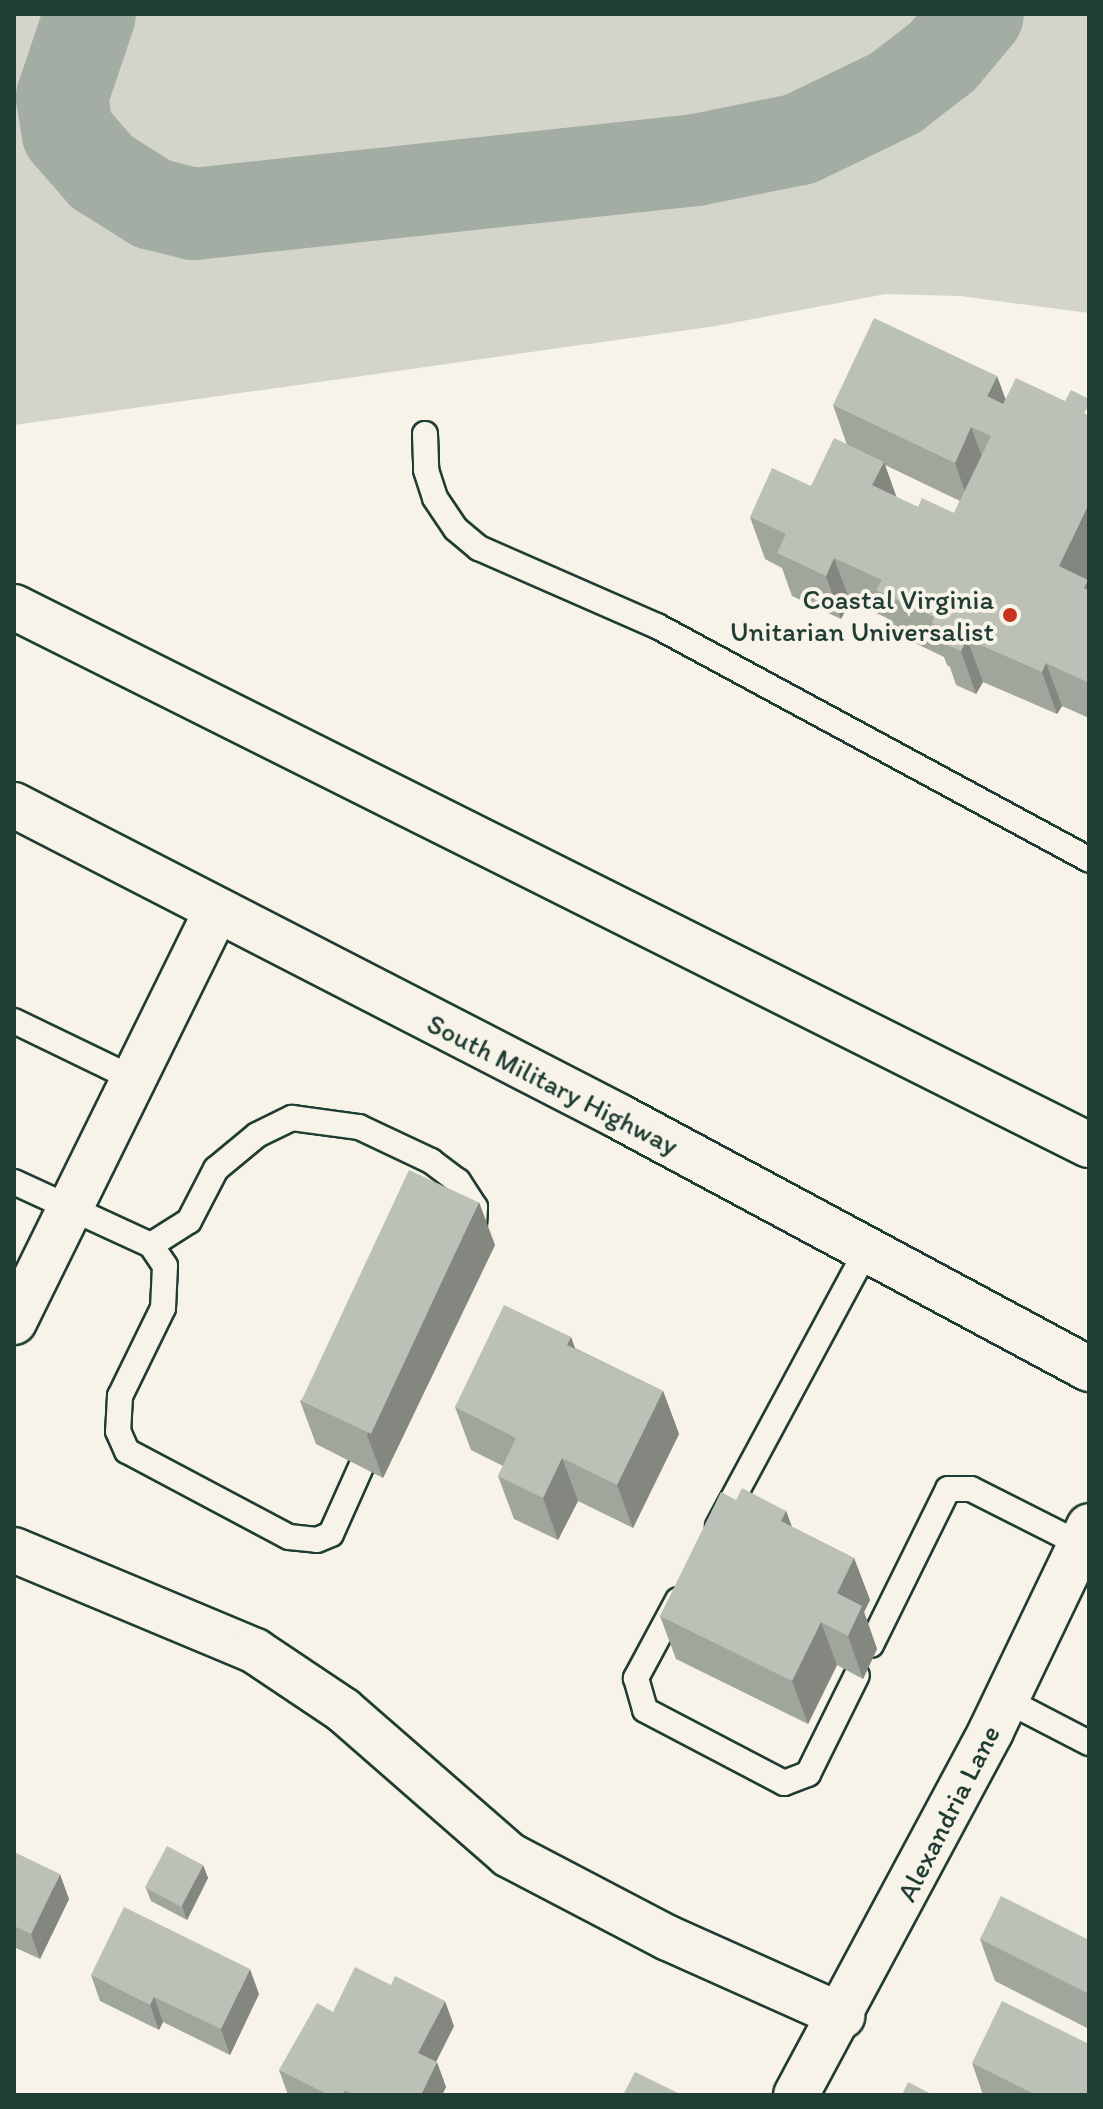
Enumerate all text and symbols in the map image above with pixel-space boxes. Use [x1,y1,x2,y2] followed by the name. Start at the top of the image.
[729,582,994,648] place label: Coastal Virginia Unitarian Universalist
[1001,606,1019,624] marker: Coastal Virginia Unitarian Universalist
[422,1006,684,1162] street label: South Military Highway
[889,1719,1007,1907] street label: Alexandria Lane

